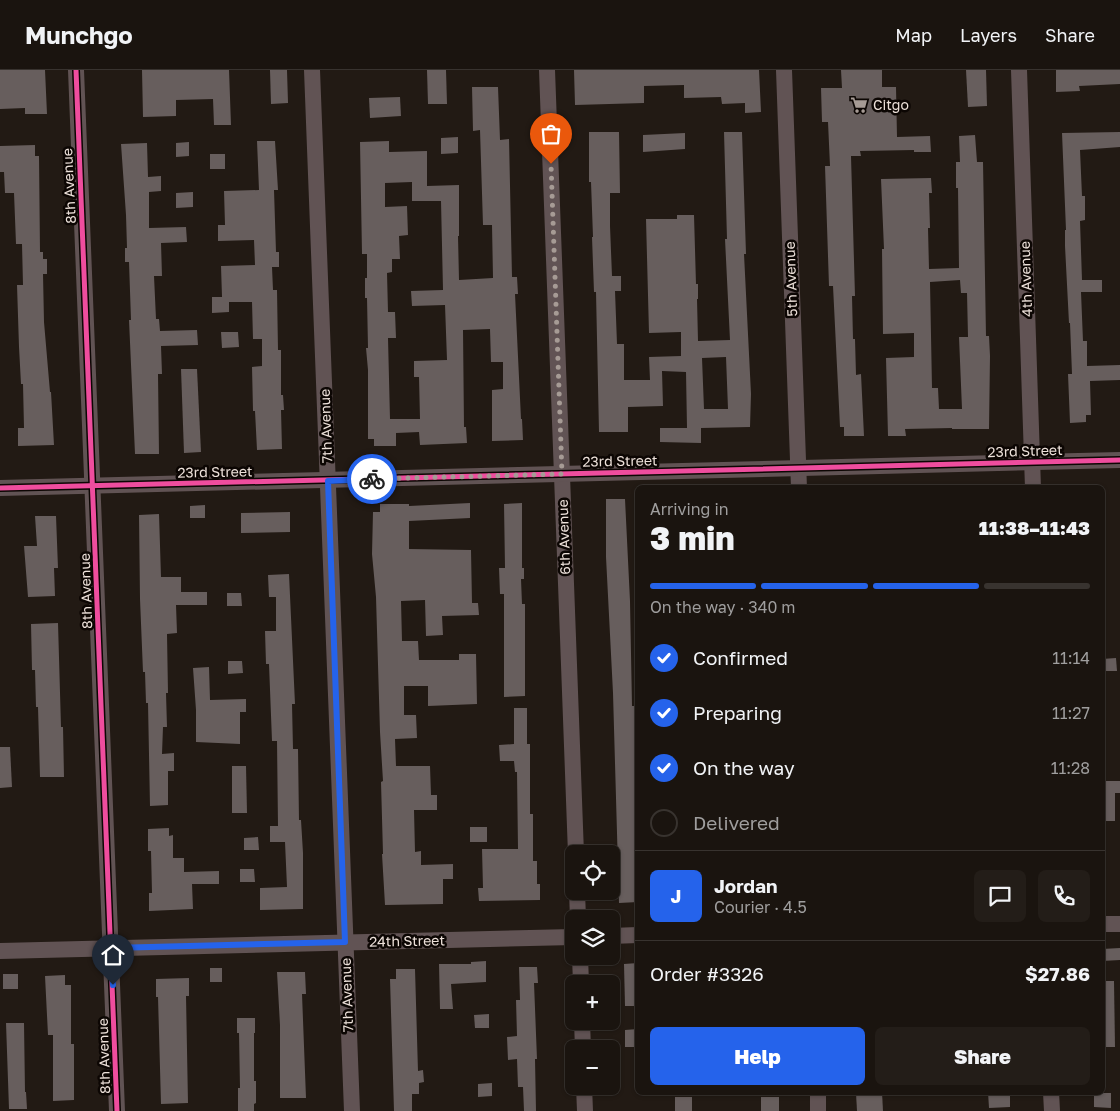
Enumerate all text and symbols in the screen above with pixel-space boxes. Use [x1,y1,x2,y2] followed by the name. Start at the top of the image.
[25,20,133,49] text: Munchgo
[895,24,932,46] text: Map
[960,24,1017,46] text: Layers
[1045,24,1095,46] text: Share
[849,95,869,115] supermarket icon: Citgo
[873,96,909,113] place label: Citgo
[530,113,572,164] pin
[537,120,565,148] icon: bag
[58,148,79,224] street label: 8th Avenue
[781,241,800,317] street label: 5th Avenue
[1016,241,1035,317] street label: 4th Avenue
[316,388,335,464] street label: 7th Avenue
[987,441,1063,460] street label: 23rd Street
[582,451,658,470] street label: 23rd Street
[347,454,397,504] courier
[177,462,253,481] street label: 23rd Street
[358,465,386,493] icon: bike
[554,499,573,575] street label: 6th Avenue
[650,499,729,519] text: Arriving in
[979,516,1090,539] text: 11:38–11:43
[650,519,735,557] text: 3 min
[76,553,95,629] street label: 8th Avenue
[650,597,796,617] text: On the way · 340 m
[650,644,678,672] icon: check
[693,646,788,669] text: Confirmed
[1052,648,1090,668] text: 11:14
[650,699,678,727] icon: check
[693,701,782,724] text: Preparing
[1052,703,1090,723] text: 11:27
[650,754,678,782] icon: check
[693,756,795,779] text: On the way
[1051,758,1090,778] text: 11:28
[693,811,780,834] text: Delivered
[565,845,620,1095] map controls
[565,845,620,900] button: locate
[974,870,1026,922] button: chat
[1038,870,1090,922] button: phone
[714,874,778,897] text: Jordan
[671,884,681,907] text: J
[714,897,807,917] text: Courier · 4.5
[565,910,620,965] button: layers
[369,931,445,950] street label: 24th Street
[92,934,134,985] pin
[99,941,127,969] icon: home
[337,957,356,1033] street label: 7th Avenue
[650,962,764,985] text: Order #3326
[1025,962,1090,985] text: $27.86
[565,975,620,1030] button: +
[94,1018,113,1094] street label: 8th Avenue
[650,1027,865,1085] button: Help
[875,1027,1090,1085] button: Share
[565,1040,620,1095] button: −

